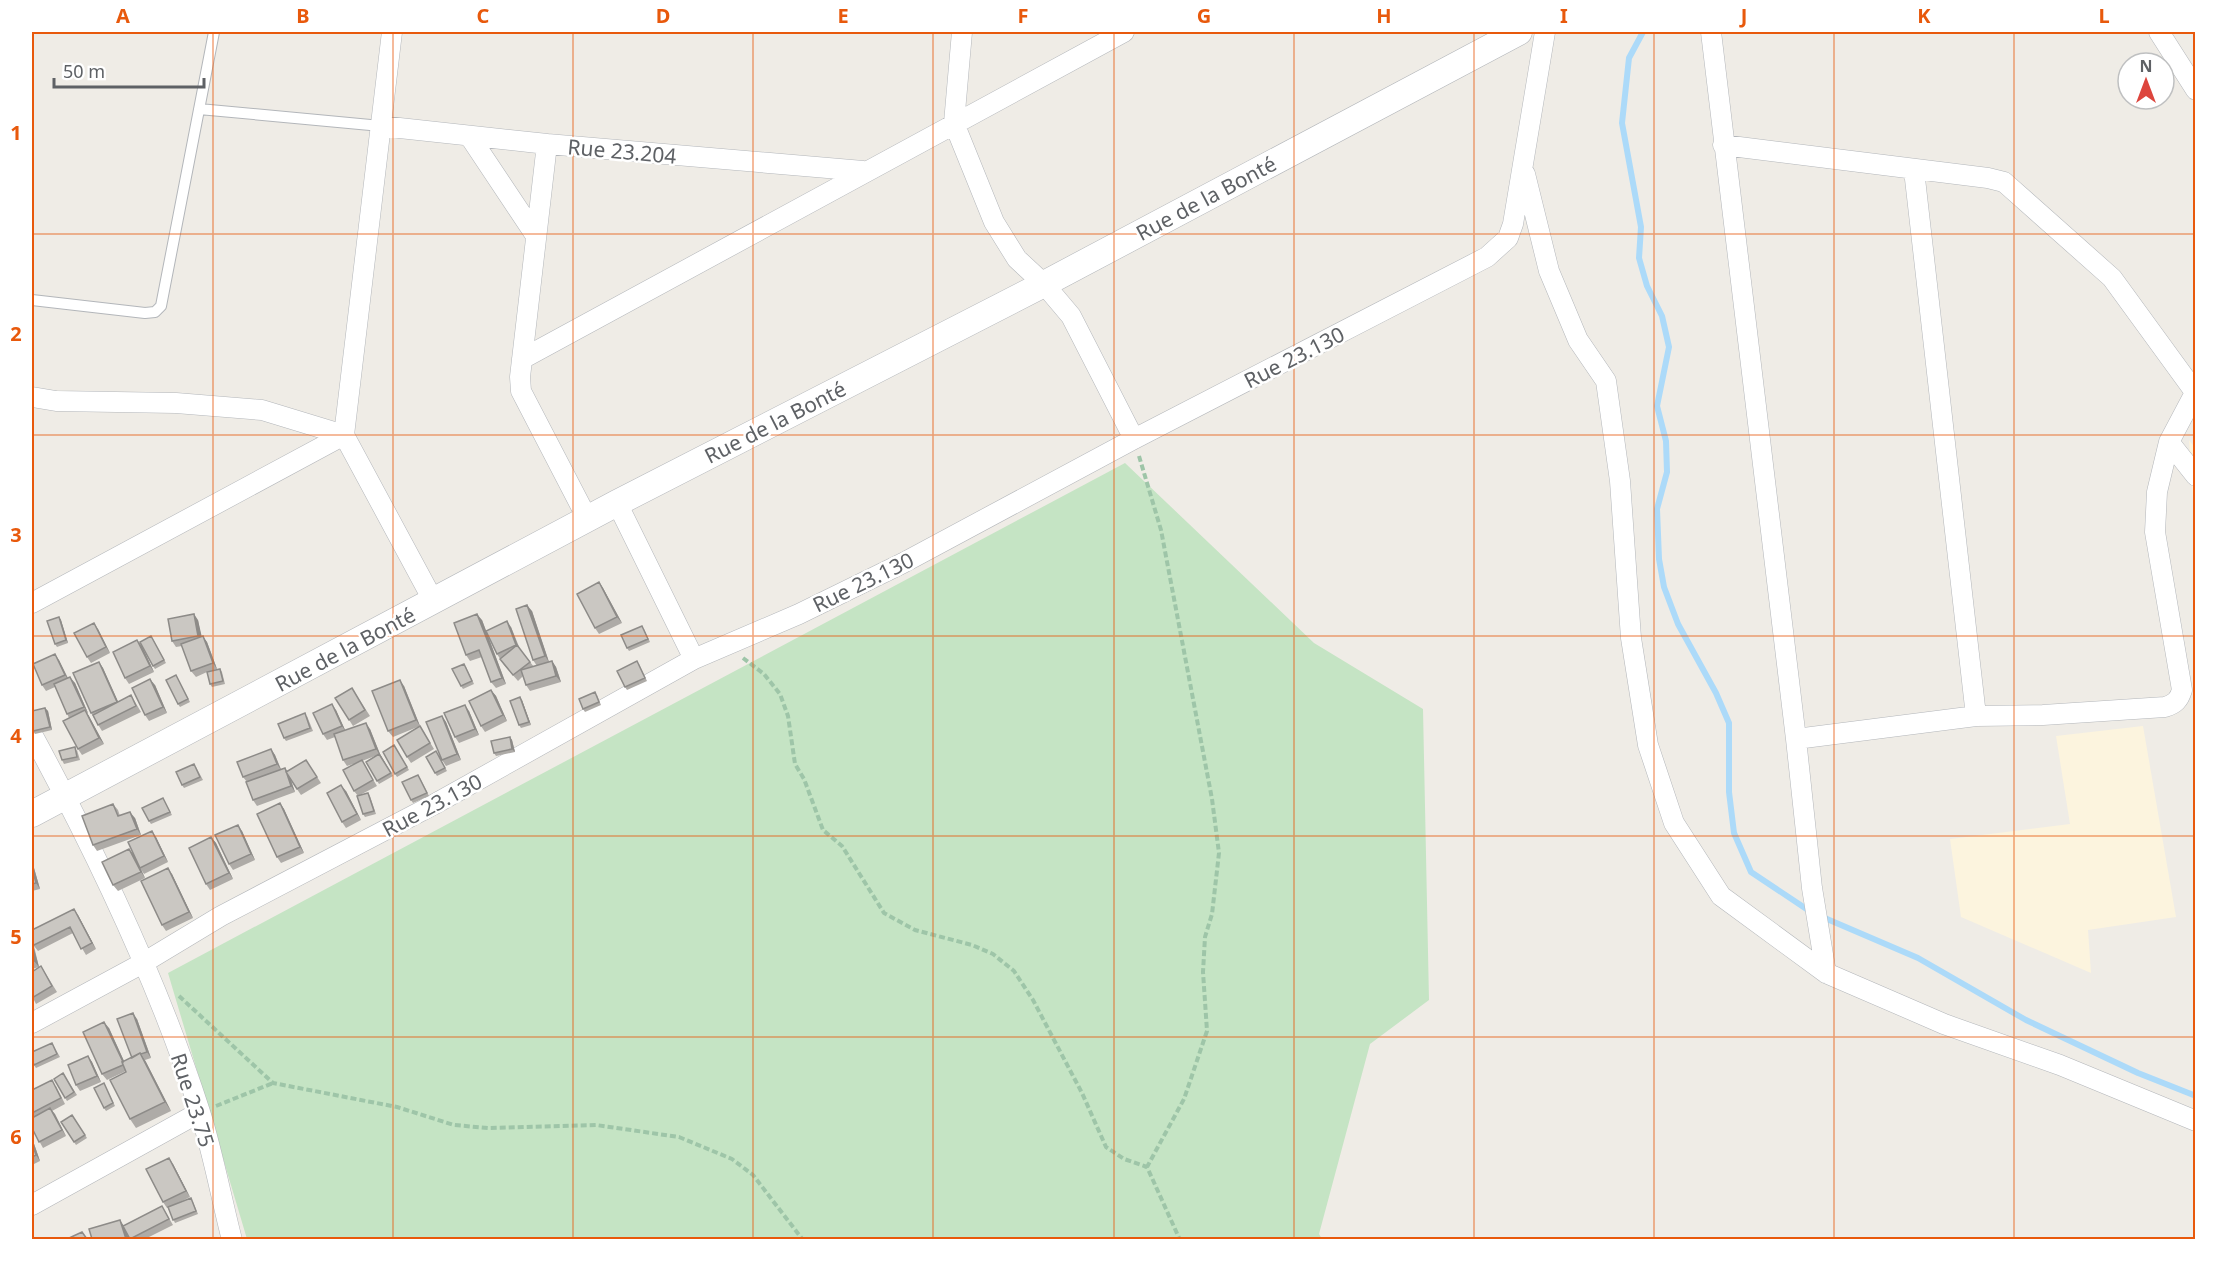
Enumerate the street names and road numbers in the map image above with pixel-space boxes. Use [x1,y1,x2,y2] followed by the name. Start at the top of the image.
[566,132,678,170] street label: Rue 23.204
[1131,149,1281,247] street label: Rue de la Bonté
[1239,320,1349,394] street label: Rue 23.130
[700,374,850,470] street label: Rue de la Bonté
[808,546,918,618] street label: Rue 23.130
[270,600,420,698] street label: Rue de la Bonté
[377,767,487,843] street label: Rue 23.130
[165,1050,221,1150] street label: Rue 23.75

